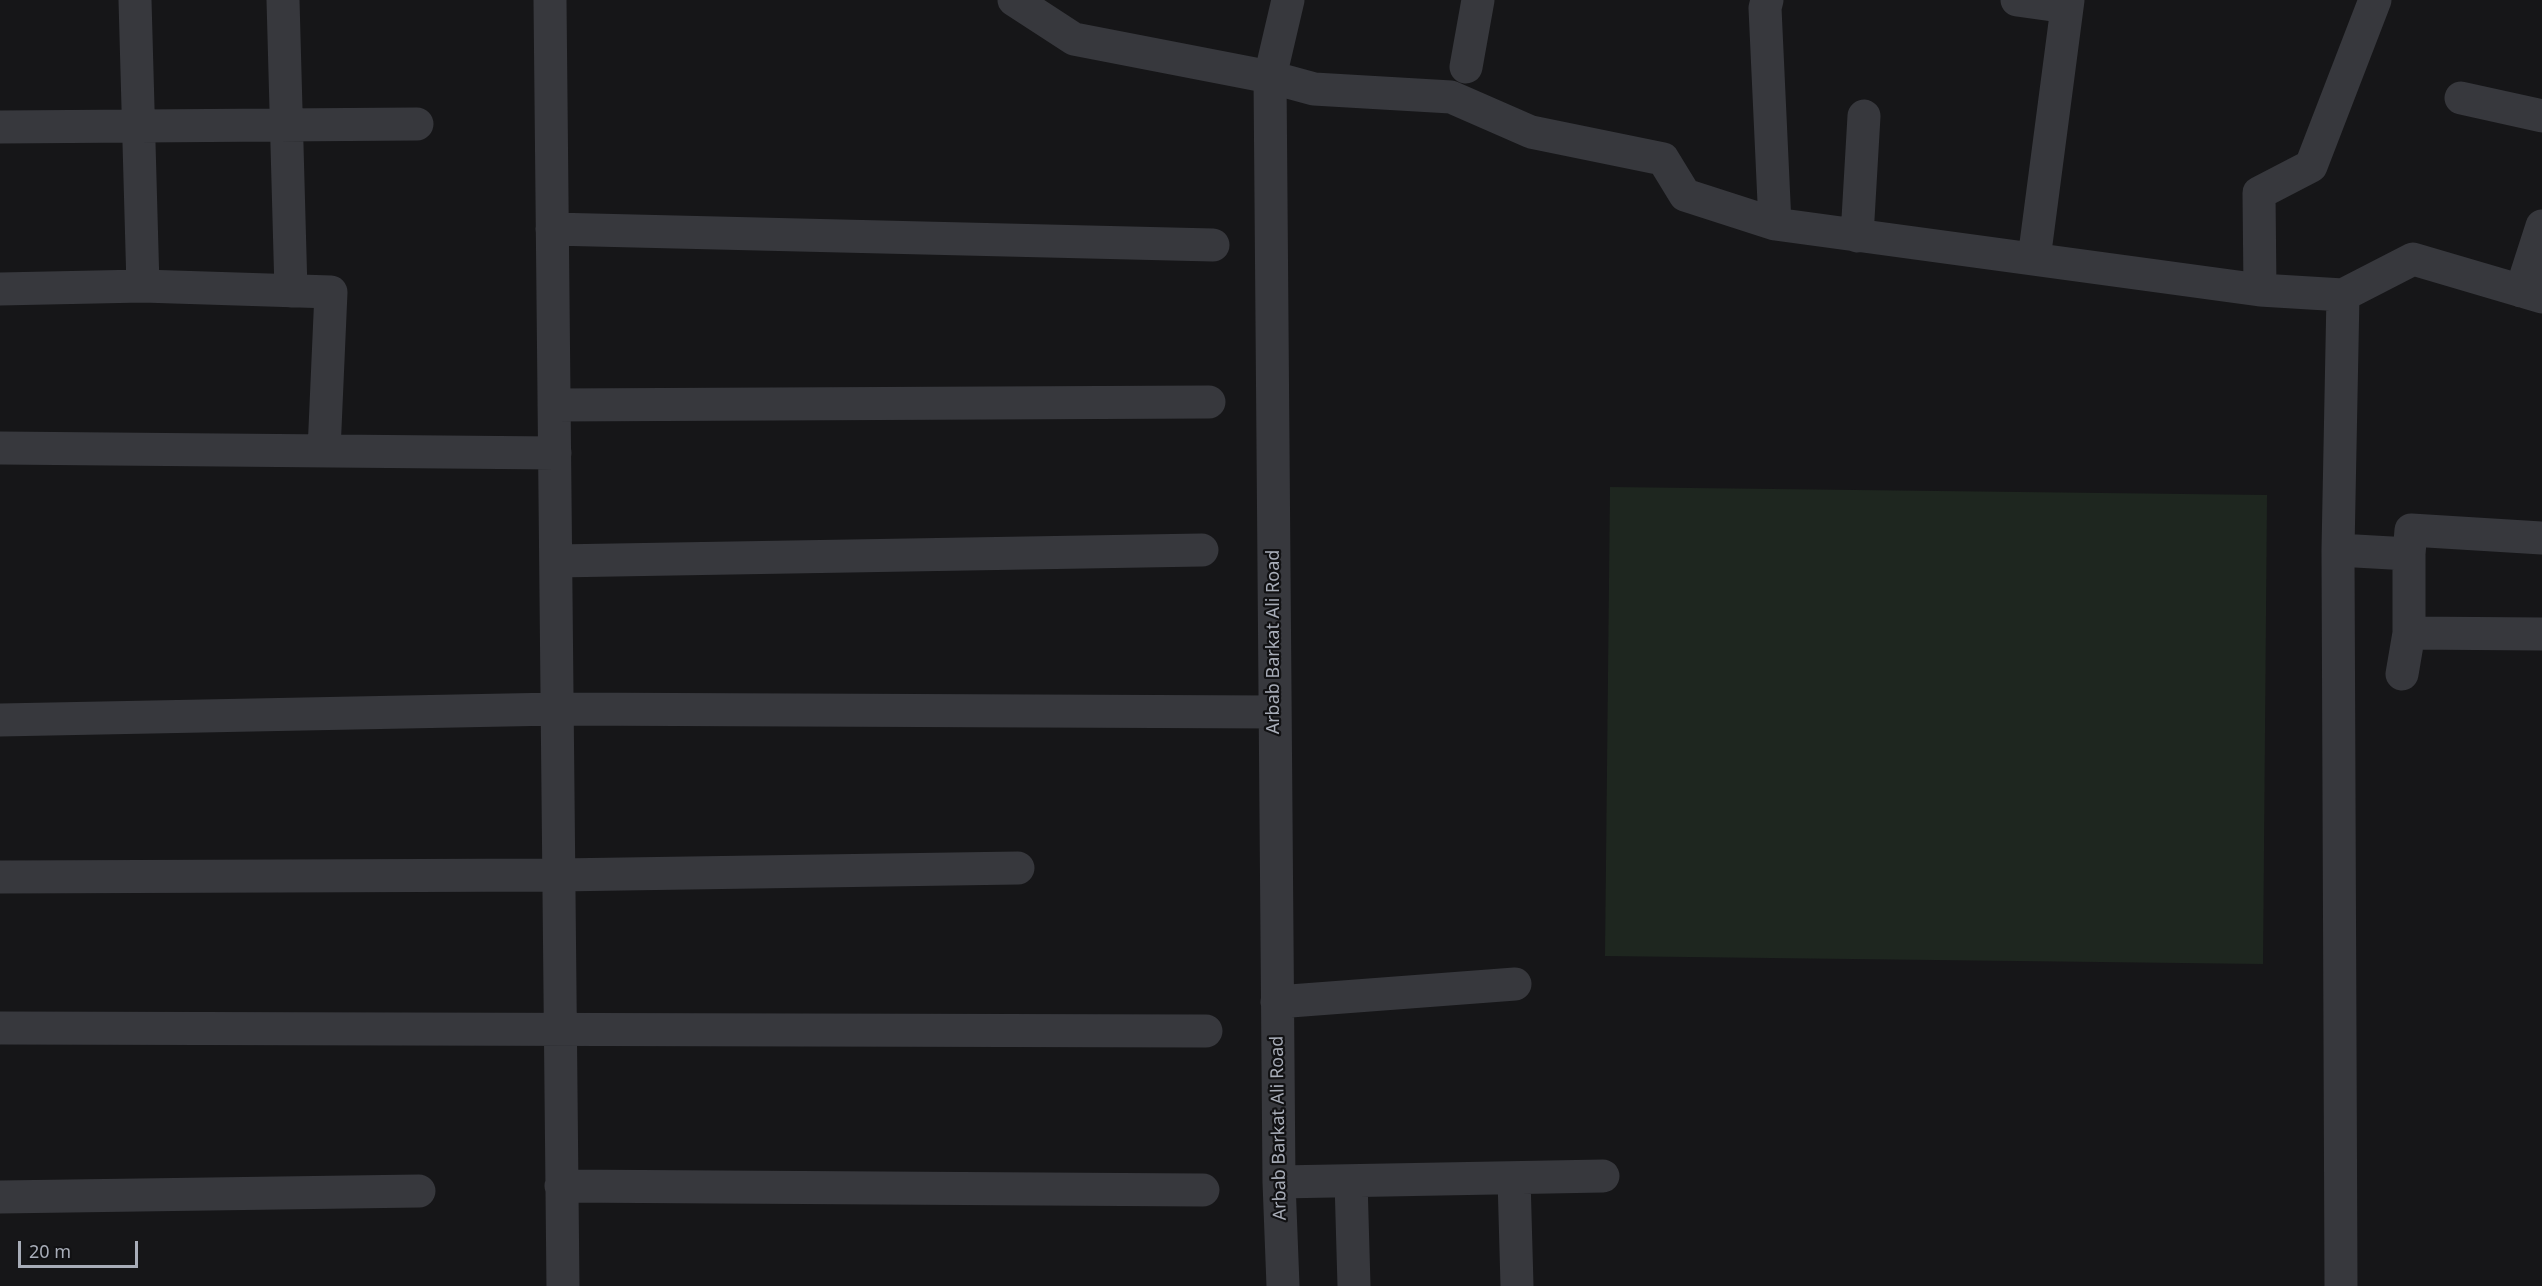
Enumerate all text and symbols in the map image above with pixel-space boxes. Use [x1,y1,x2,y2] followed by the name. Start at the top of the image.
[1263,550,1285,734] street label: Arbab Barkat Ali Road
[1267,1035,1291,1221] street label: Arbab Barkat Ali Road
[21,1229,141,1267] scale bar
[29,1239,71,1263] text: 20 m

